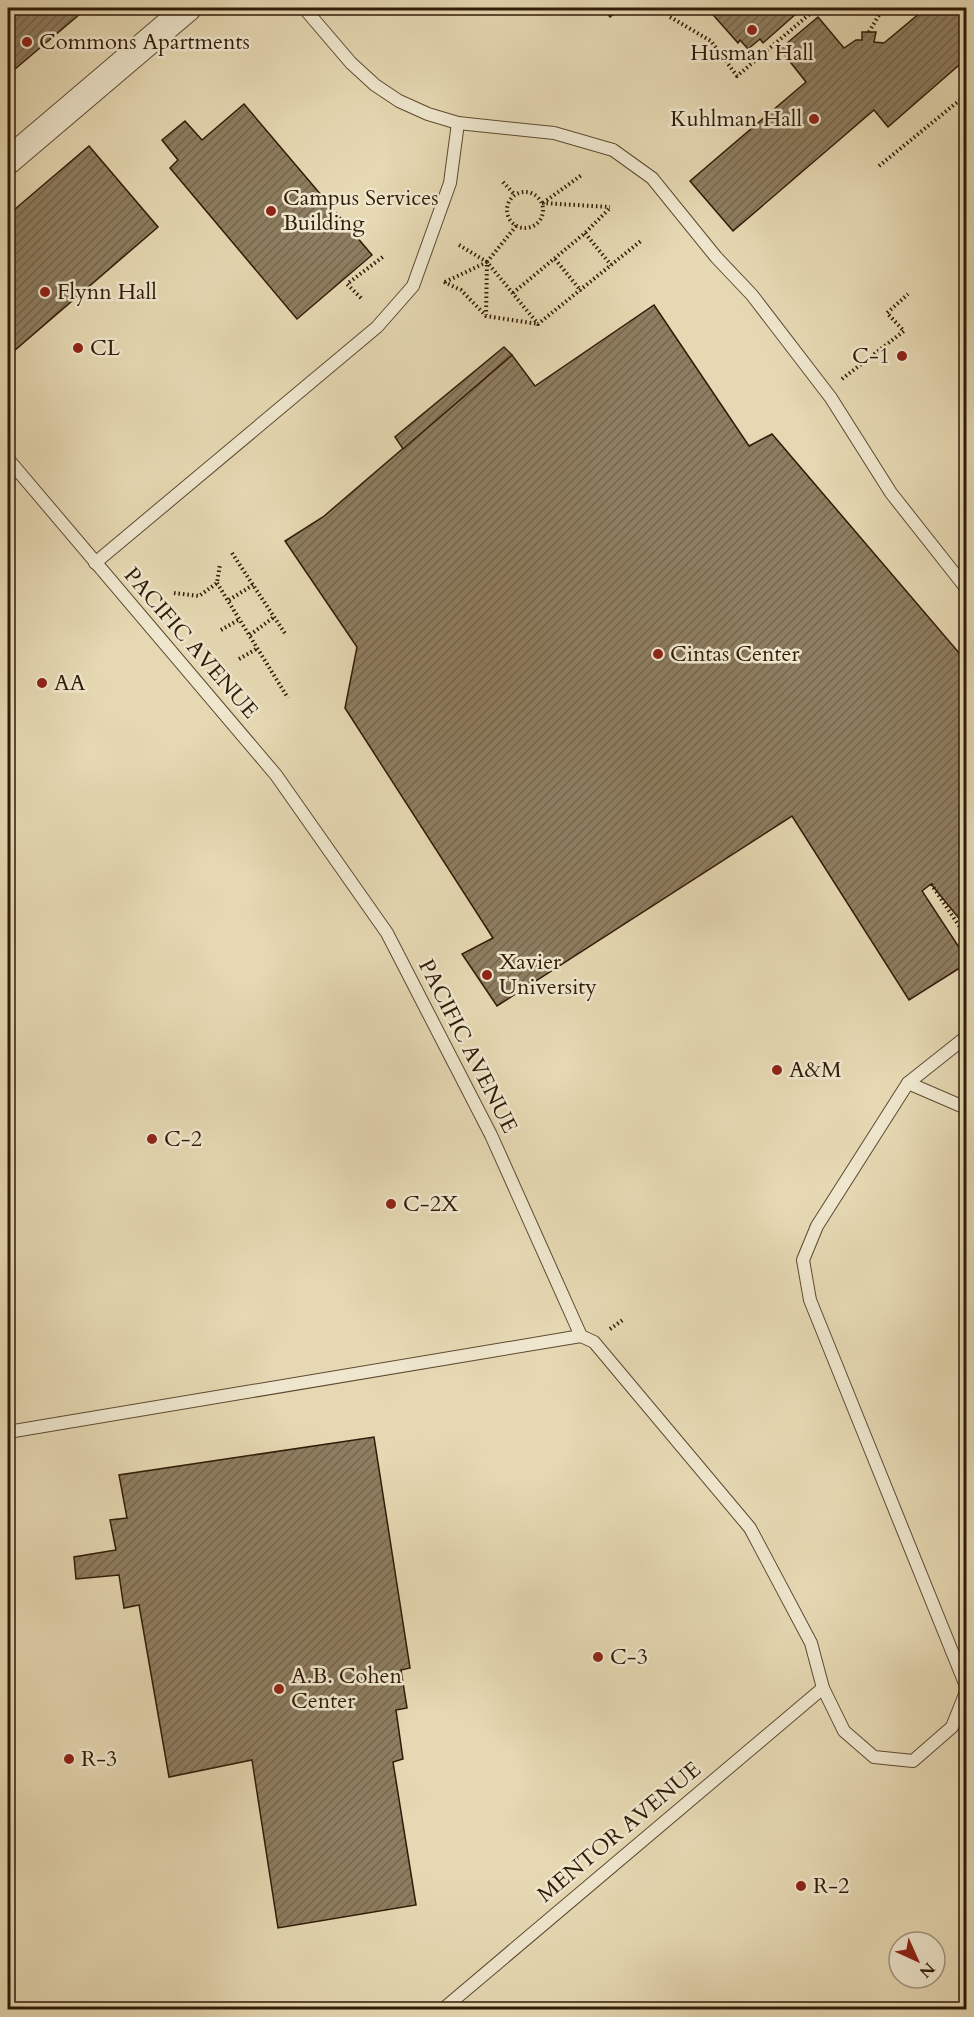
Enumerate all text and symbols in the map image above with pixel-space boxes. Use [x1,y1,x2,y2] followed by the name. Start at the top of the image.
[745,23,759,37] marker: Husman Hall
[39,27,250,57] place label: Commons Apartments
[20,35,34,49] marker: Commons Apartments
[690,38,814,68] place label: Husman Hall
[670,104,802,134] place label: Kuhlman Hall
[807,112,821,126] marker: Kuhlman Hall
[283,183,439,238] place label: Campus Services Building
[264,204,278,218] marker: Campus Services Building
[57,277,157,307] place label: Flynn Hall
[38,285,52,299] marker: Flynn Hall
[90,333,121,363] place label: CL
[71,341,85,355] marker: CL
[852,341,890,371] place label: C-1
[895,349,909,363] marker: C-1
[117,561,265,725] street label: PACIFIC AVENUE
[670,639,800,669] place label: Cintas Center
[651,647,665,661] marker: Cintas Center
[54,668,86,698] place label: AA
[35,676,49,690] marker: AA
[499,947,597,1002] place label: Xavier University
[411,954,525,1138] street label: PACIFIC AVENUE
[480,968,494,982] marker: Xavier University
[789,1055,842,1085] place label: A&M
[770,1063,784,1077] marker: A&M
[164,1124,202,1154] place label: C-2
[145,1132,159,1146] marker: C-2
[403,1189,459,1219] place label: C-2X
[384,1197,398,1211] marker: C-2X
[610,1642,648,1672] place label: C-3
[591,1650,605,1664] marker: C-3
[291,1661,402,1716] place label: A.B. Cohen Center
[272,1682,286,1696] marker: A.B. Cohen Center
[81,1744,117,1774] place label: R-3
[62,1752,76,1766] marker: R-3
[531,1755,707,1909] street label: MENTOR AVENUE
[813,1871,849,1901] place label: R-2
[794,1879,808,1893] marker: R-2
[887,1930,947,1990] north arrow
[914,1957,940,1983] text: N

